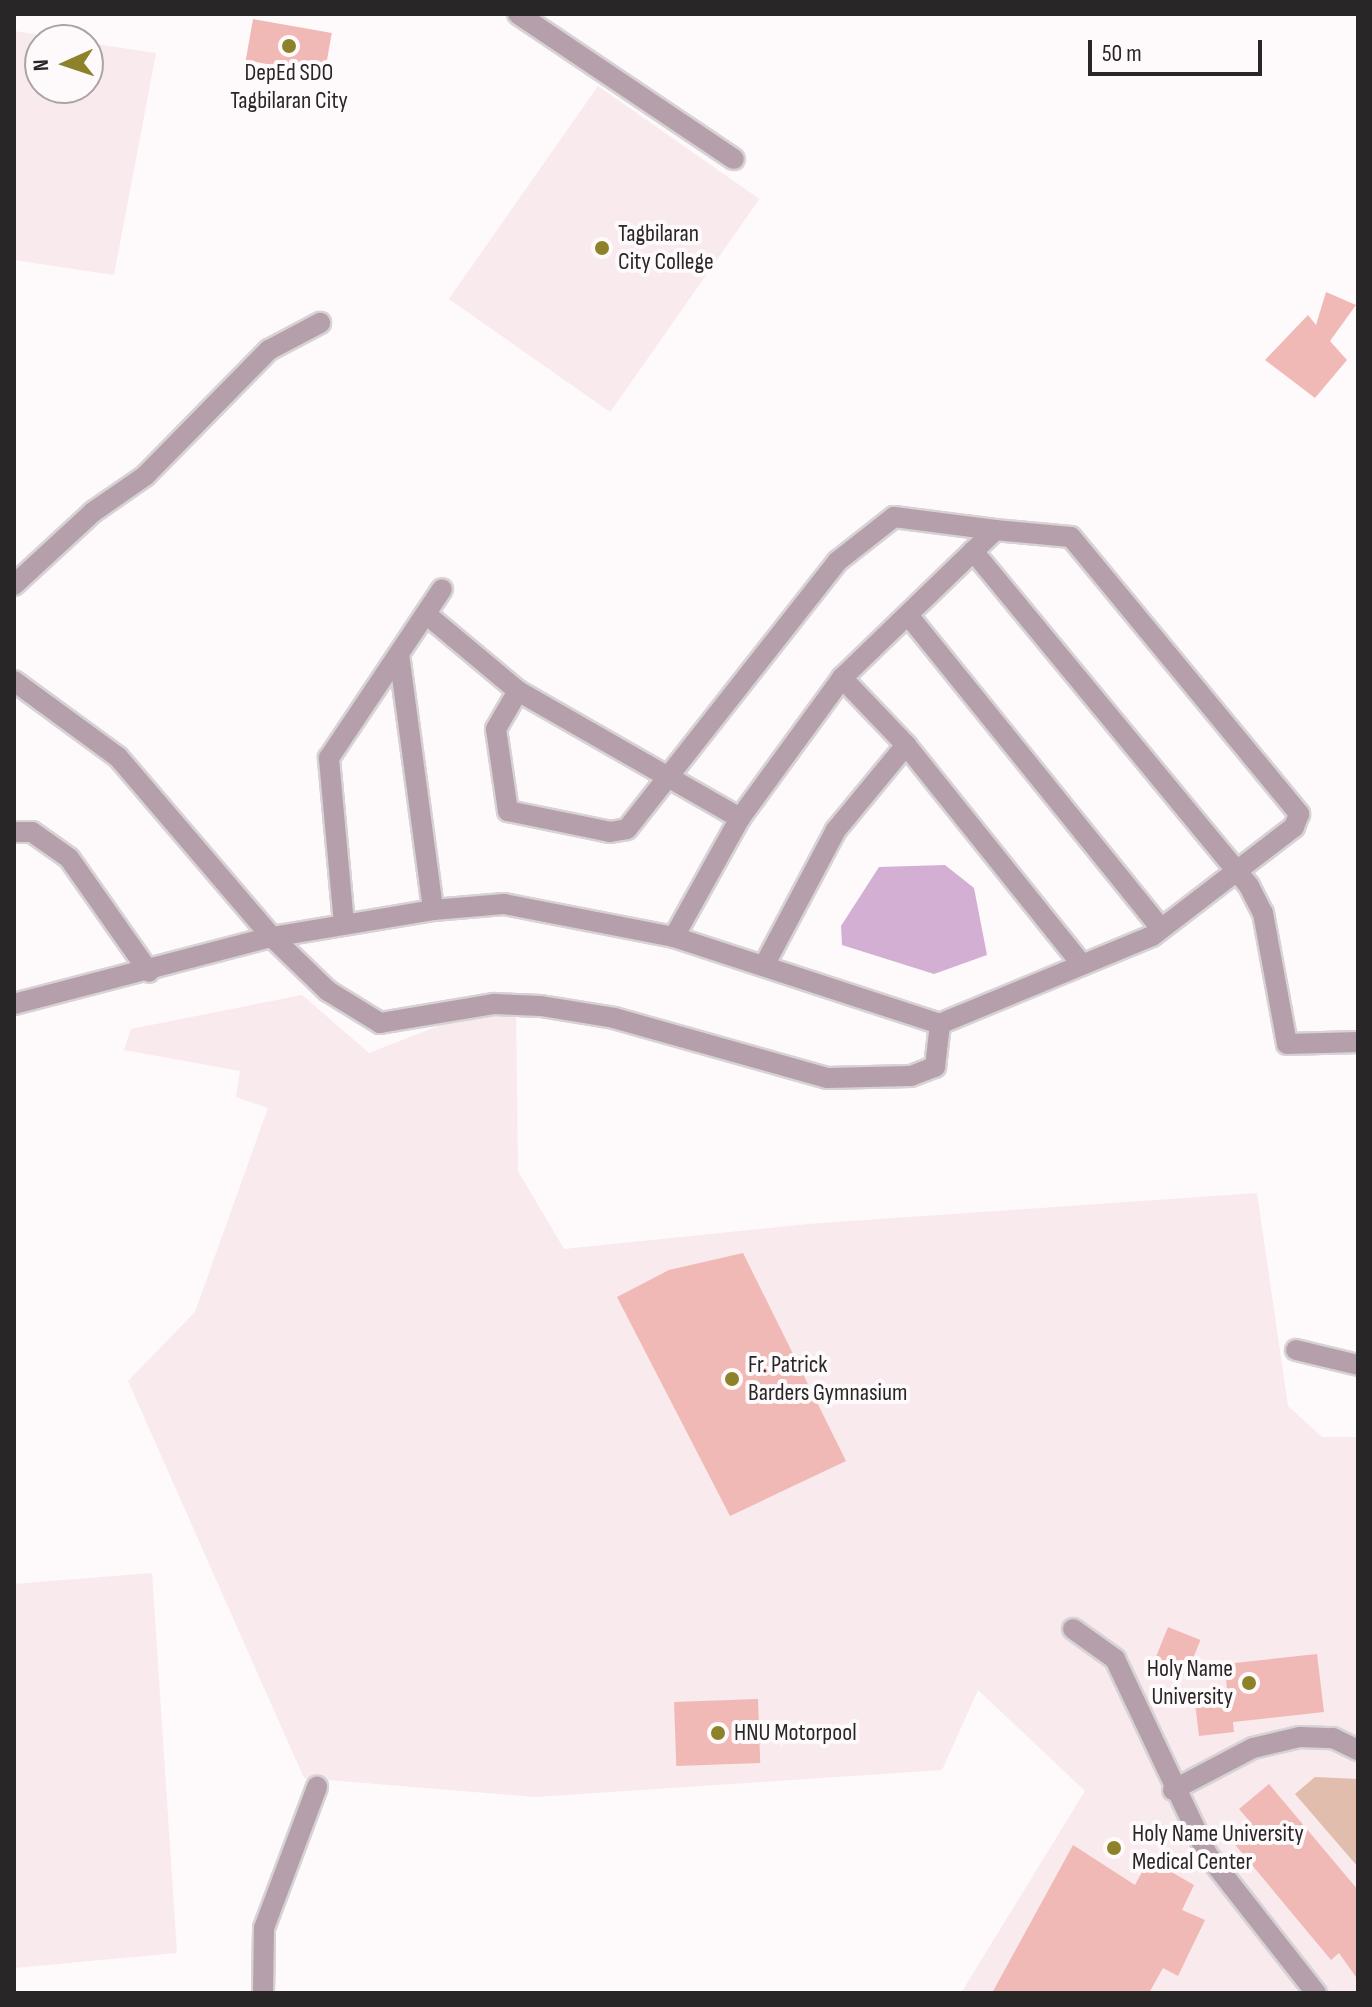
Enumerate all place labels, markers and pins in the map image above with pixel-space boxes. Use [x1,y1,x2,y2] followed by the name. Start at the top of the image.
[280,37,298,55] marker: DepEd SDO Tagbilaran City
[230,59,348,115] place label: DepEd SDO Tagbilaran City
[618,220,714,276] place label: Tagbilaran City College
[593,239,611,257] marker: Tagbilaran City College
[748,1351,907,1407] place label: Fr. Patrick Barders Gymnasium
[723,1370,741,1388] marker: Fr. Patrick Barders Gymnasium
[1147,1655,1233,1711] place label: Holy Name University
[1240,1674,1258,1692] marker: Holy Name University
[734,1719,857,1747] place label: HNU Motorpool
[709,1724,727,1742] marker: HNU Motorpool
[1132,1820,1304,1876] place label: Holy Name University Medical Center
[1103,1837,1125,1859] marker: Holy Name University Medical Center

